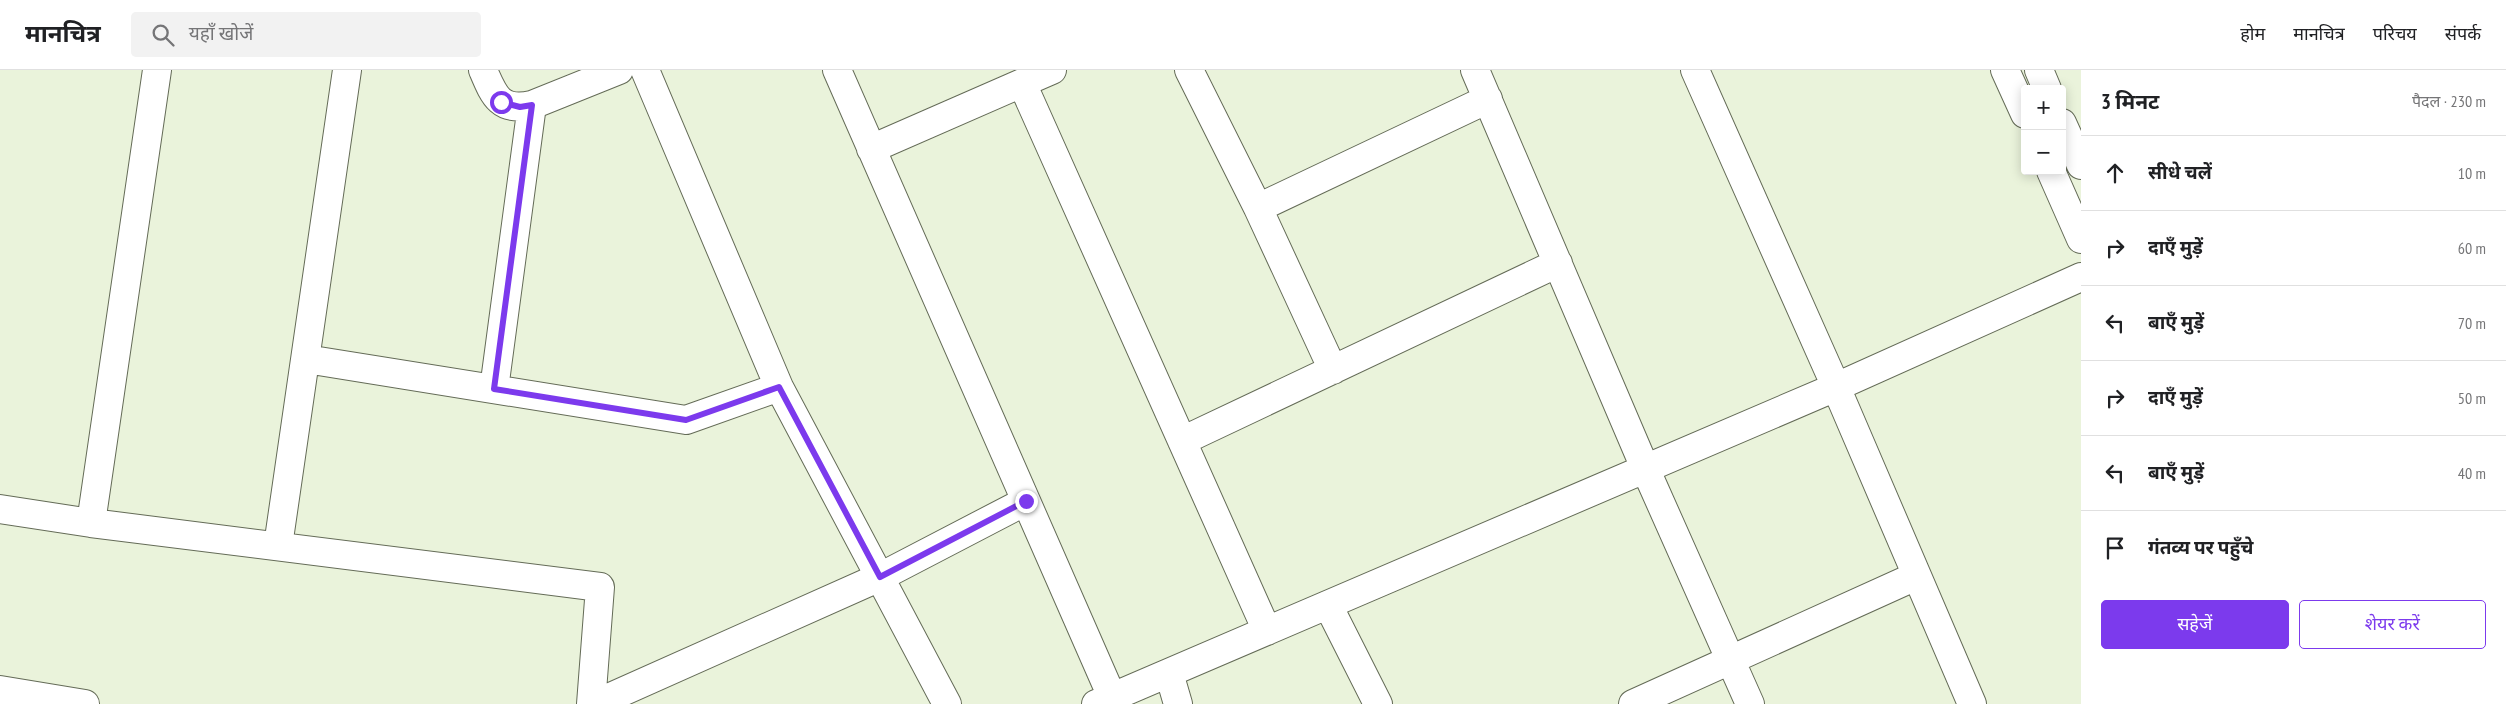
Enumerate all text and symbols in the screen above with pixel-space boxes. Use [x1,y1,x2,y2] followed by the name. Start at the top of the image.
[131,12,481,57] search box
[25,18,101,49] text: मानचित्र
[149,21,177,49] icon: search
[189,21,253,45] text: यहाँ खोजें
[2240,22,2265,45] text: होम
[2293,22,2345,45] text: मानचित्र
[2373,22,2417,45] text: परिचय
[2445,22,2481,45] text: संपर्क
[2021,85,2066,175] map controls
[2021,85,2066,130] button: +
[2101,88,2159,115] text: 3 मिनट
[490,91,513,114] route start
[2412,91,2486,111] text: पैदल · 230 m
[2021,130,2066,175] button: −
[2101,159,2129,187] icon: ahead
[2148,160,2212,184] text: सीधे चलें
[2458,163,2486,183] text: 10 m
[2101,234,2129,262] icon: right
[2148,235,2203,259] text: दाएँ मुड़ें
[2458,238,2486,258] text: 60 m
[2101,309,2129,337] icon: left
[2148,310,2204,334] text: बाएँ मुड़ें
[2458,313,2486,333] text: 70 m
[2101,384,2129,412] icon: right
[2148,385,2203,409] text: दाएँ मुड़ें
[2458,388,2486,408] text: 50 m
[2101,459,2129,487] icon: left
[2148,460,2204,484] text: बाएँ मुड़ें
[2458,463,2486,483] text: 40 m
[1015,490,1038,513] route end
[2101,534,2129,562] icon: arrive
[2148,535,2253,559] text: गंतव्य पर पहुँचे
[2101,600,2289,649] button: सहेजें
[2299,600,2486,649] button: शेयर करें

